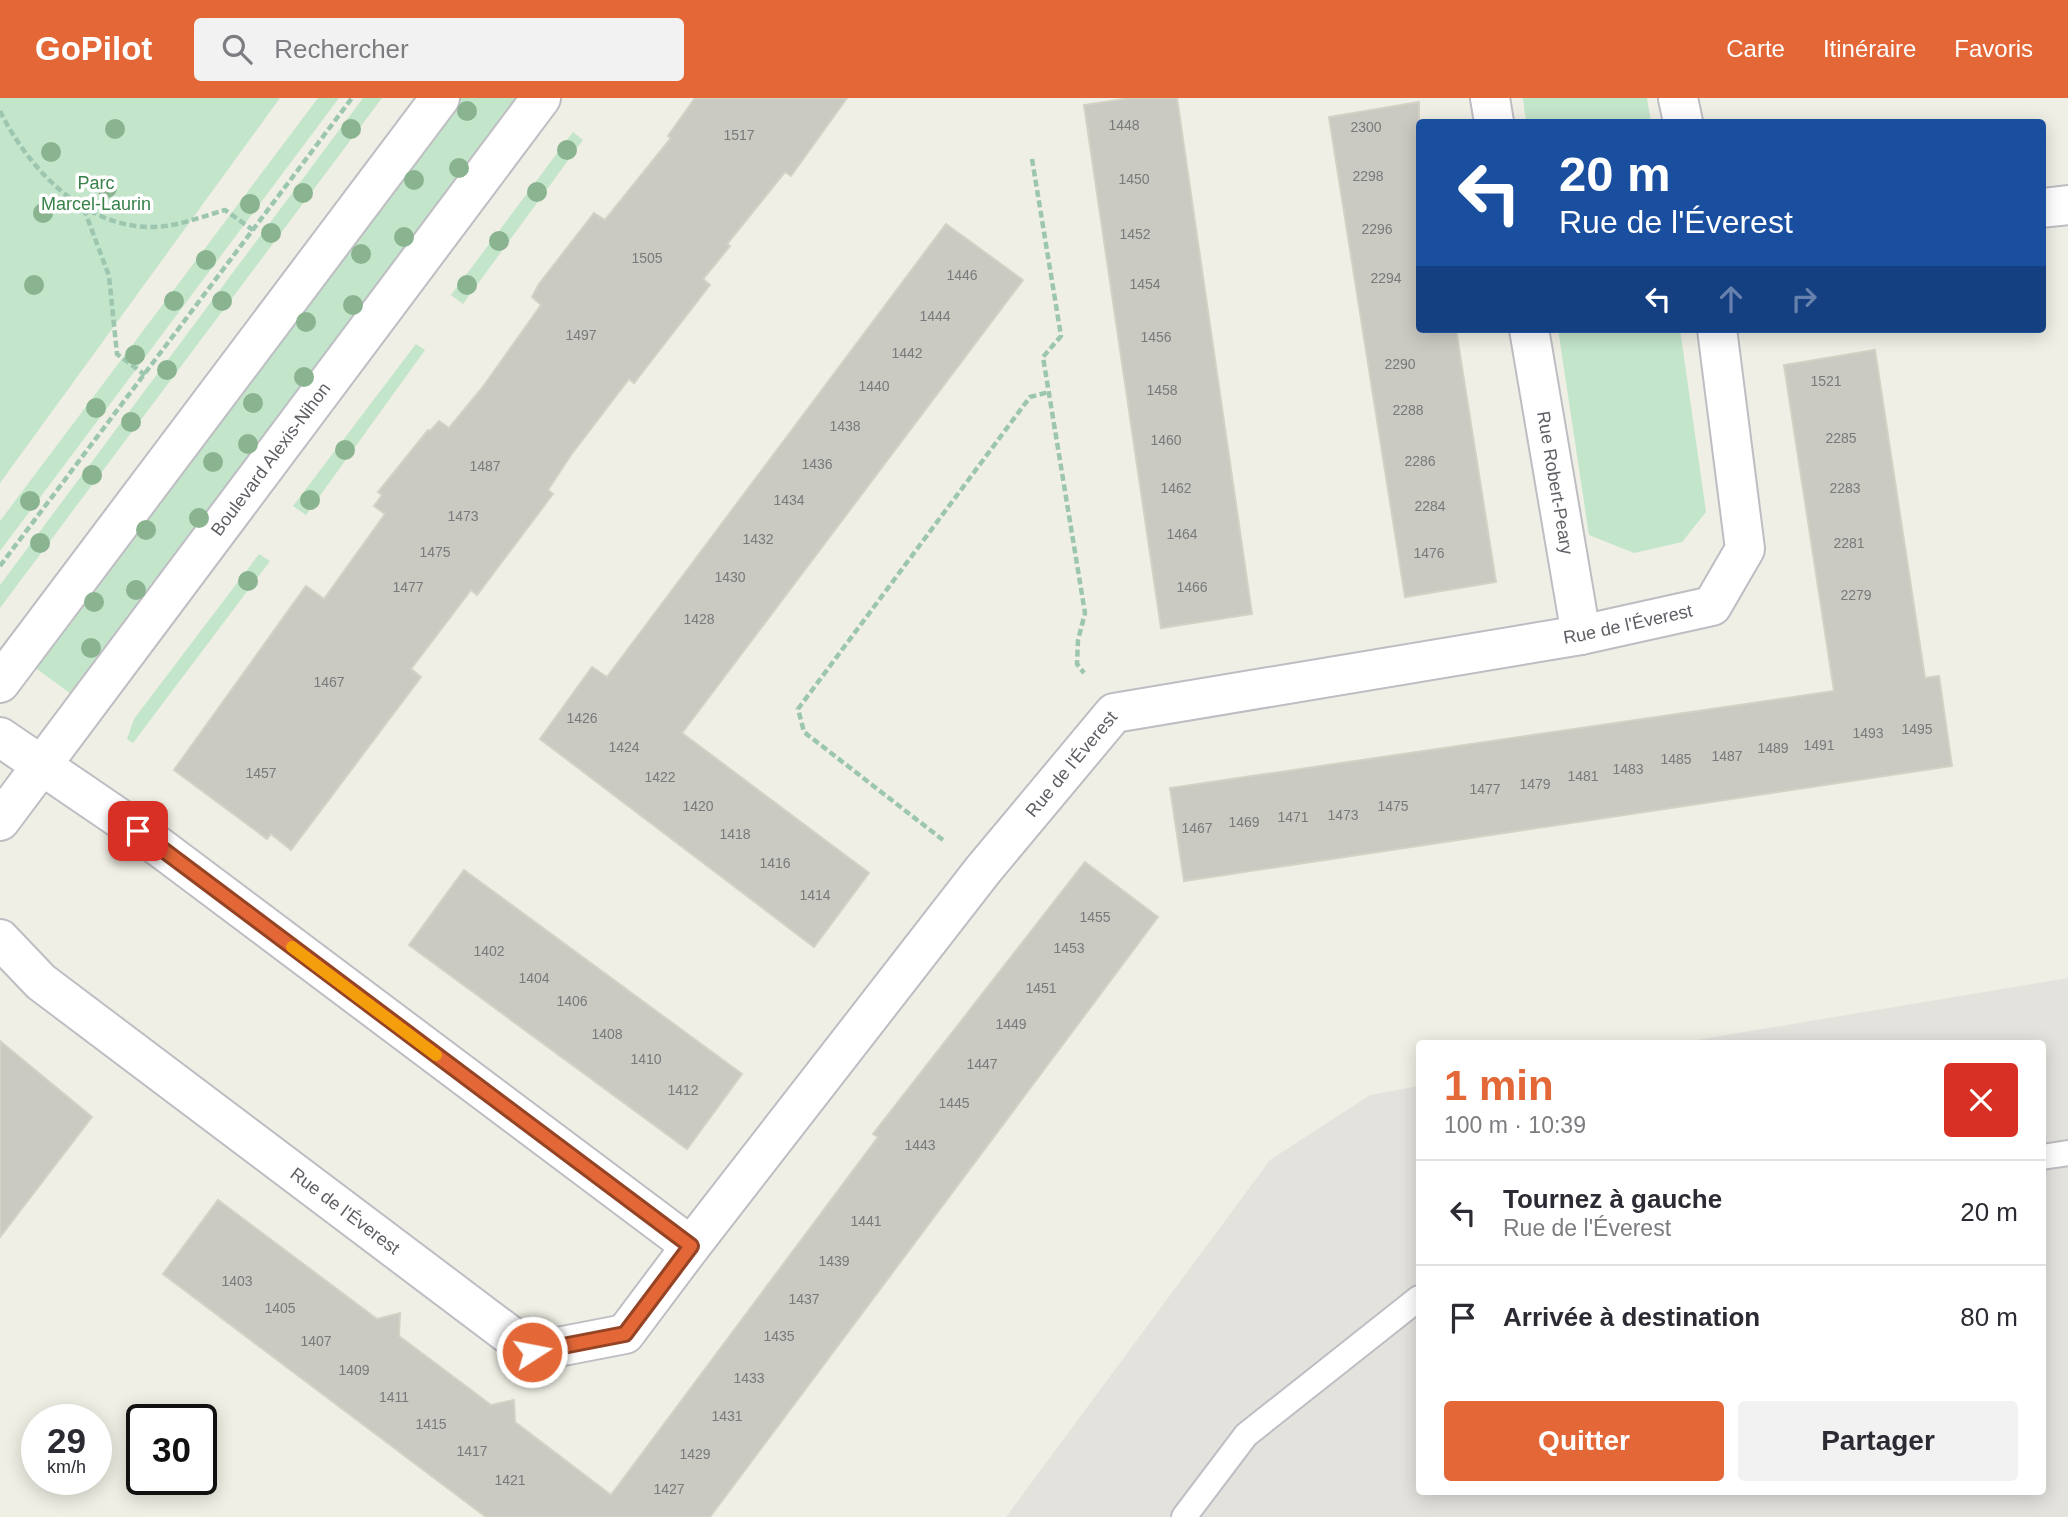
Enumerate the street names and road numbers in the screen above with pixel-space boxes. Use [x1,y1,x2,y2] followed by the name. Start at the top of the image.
[207,379,335,540] street label: Boulevard Alexis-Nihon
[1533,410,1577,556] street label: Rue Robert-Peary
[1562,601,1694,648] street label: Rue de l'Éverest
[1022,707,1121,821] street label: Rue de l'Éverest
[286,1163,404,1259] street label: Rue de l'Éverest

